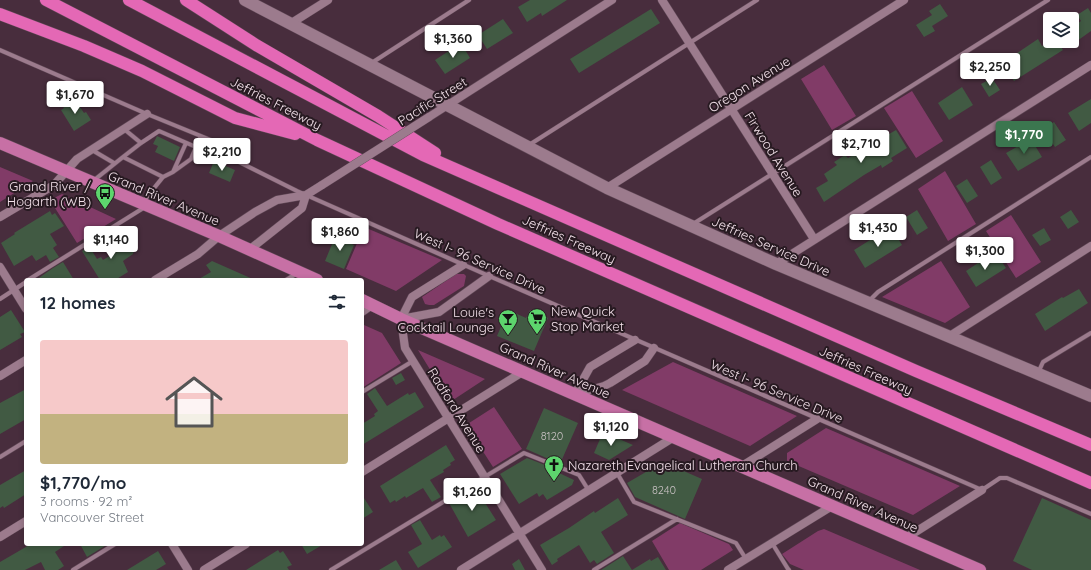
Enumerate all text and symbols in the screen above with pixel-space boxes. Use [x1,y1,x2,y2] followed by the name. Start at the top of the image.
[1043,12,1079,48] map controls
[1043,12,1079,48] button: layers
[420,25,486,59] pin: $1,360
[434,30,472,46] text: $1,360
[705,53,793,115] street label: Oregon Avenue
[957,53,1023,87] pin: $2,250
[969,58,1011,74] text: $2,250
[228,73,324,133] street label: Jeffries Freeway
[395,73,469,129] street label: Pacific Street
[42,81,108,115] pin: $1,670
[56,86,94,102] text: $1,670
[741,109,807,199] street label: Firwood Avenue
[991,121,1057,155] pin: $1,770
[1005,126,1043,142] text: $1,770
[828,130,894,164] pin: $2,710
[841,135,881,151] text: $2,710
[189,138,255,172] pin: $2,210
[202,143,242,159] text: $2,210
[106,167,222,229] street label: Grand River Avenue
[7,178,91,209] place label: Grand River / Hogarth (WB)
[94,182,116,210] bus stop icon: Grand River / Hogarth (WB)
[520,211,618,267] street label: Jeffries Freeway
[709,213,833,279] street label: Jeffries Service Drive
[845,214,911,248] pin: $1,430
[307,218,373,252] pin: $1,860
[858,219,898,235] text: $1,430
[321,223,359,239] text: $1,860
[412,225,548,297] street label: West I- 96 Service Drive
[78,226,144,260] pin: $1,140
[93,231,129,247] text: $1,140
[952,237,1018,271] pin: $1,300
[965,242,1005,258] text: $1,300
[326,291,348,313] icon: filters
[40,292,116,313] text: 12 homes
[551,303,624,334] place label: New Quick Stop Market
[397,304,494,335] place label: Louie's Cocktail Lounge
[526,307,548,335] supermarket icon: New Quick Stop Market
[497,308,519,336] bar icon: Louie's Cocktail Lounge
[497,338,613,402] street label: Grand River Avenue
[817,342,915,398] street label: Jeffries Freeway
[708,356,846,426] street label: West I- 96 Service Drive
[424,365,490,455] street label: Radford Avenue
[158,366,230,438] icon: home
[578,413,644,447] pin: $1,120
[593,418,629,434] text: $1,120
[541,429,563,443] house number: 8120
[543,454,565,482] church icon: Nazareth Evangelical Lutheran Church
[568,457,798,473] place label: Nazareth Evangelical Lutheran Church
[40,472,126,493] text: $1,770/mo
[805,472,921,536] street label: Grand River Avenue
[439,478,505,512] pin: $1,260
[453,483,491,499] text: $1,260
[652,483,676,497] house number: 8240
[40,493,132,509] text: 3 rooms · 92 m²
[40,509,144,525] text: Vancouver Street

